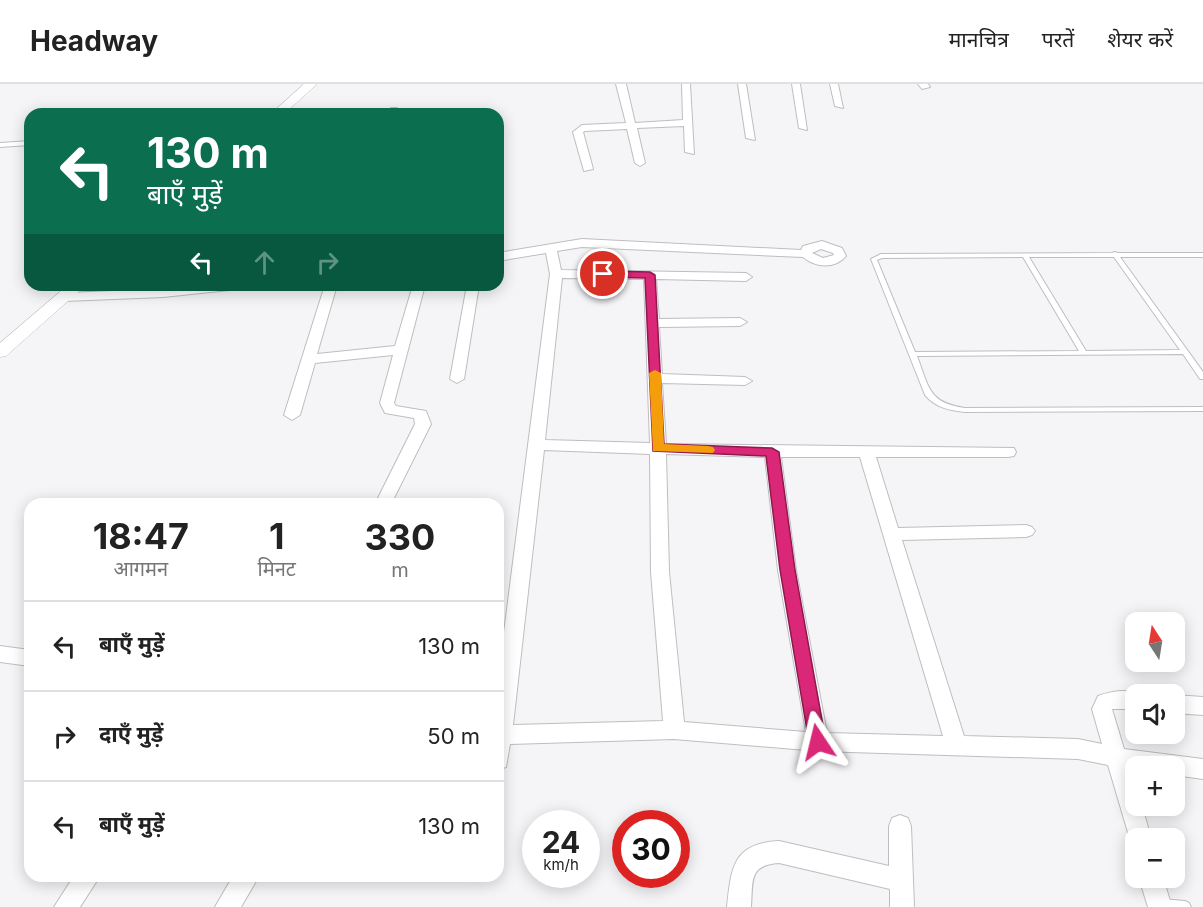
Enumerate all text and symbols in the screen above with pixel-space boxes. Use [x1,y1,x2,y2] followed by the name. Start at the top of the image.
[30,24,158,58] text: Headway
[949,27,1009,52] text: मानचित्र
[1042,27,1074,52] text: परतें
[1107,27,1173,52] text: शेयर करें
[147,127,269,178] text: 130 m
[48,132,126,210] icon: left
[147,178,223,211] text: बाएँ मुड़ें
[185,246,218,279] icon: left
[248,246,281,279] icon: ahead
[311,246,344,279] icon: right
[577,248,628,299] pin
[586,257,619,290] icon: arrive
[93,514,189,558] text: 18:47
[269,514,285,558] text: 1
[365,515,435,559] text: 330
[113,557,168,581] text: आगमन
[258,557,296,581] text: मिनट
[391,558,409,582] text: m
[1125,612,1185,672] north arrow
[1125,612,1185,888] map controls
[48,630,81,663] icon: left
[99,631,165,657] text: बाएँ मुड़ें
[418,633,480,659] text: 130 m
[1125,684,1185,744] button: sound
[786,710,850,774] position arrow
[48,720,81,753] icon: right
[99,721,163,747] text: दाएँ मुड़ें
[427,723,480,749] text: 50 m
[1125,756,1185,816] button: +
[48,810,81,843] icon: left
[612,810,690,888] speed limit sign: 30
[99,811,165,837] text: बाएँ मुड़ें
[418,813,480,839] text: 130 m
[542,824,580,860] text: 24
[1125,828,1185,888] button: −
[543,855,579,874] text: km/h

